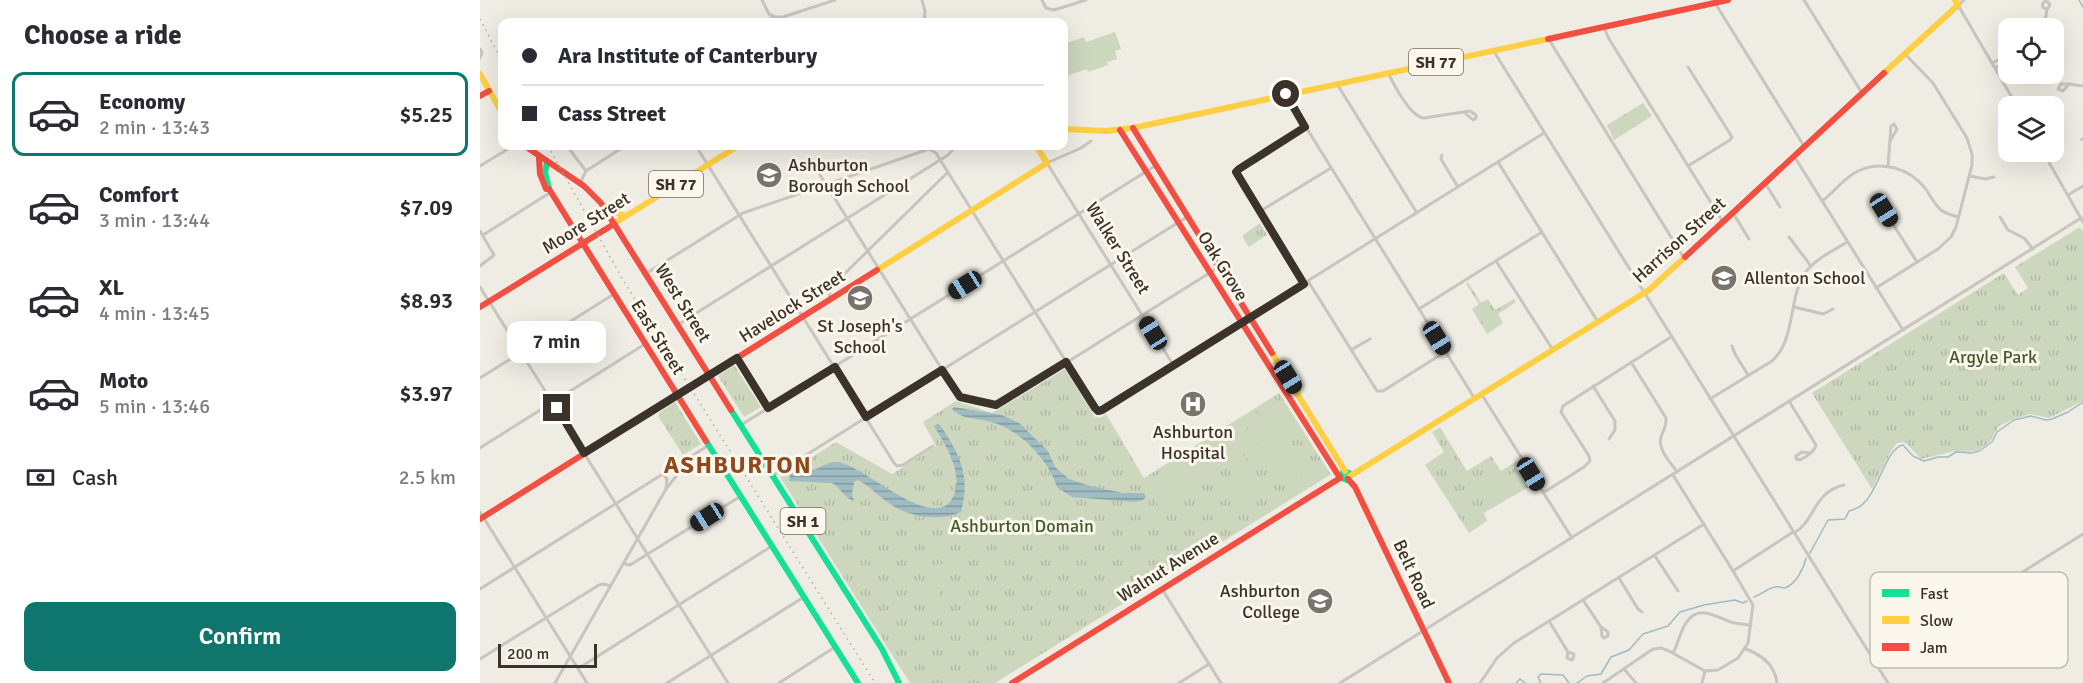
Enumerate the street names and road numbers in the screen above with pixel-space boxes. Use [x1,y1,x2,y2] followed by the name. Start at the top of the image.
[1409,49,1463,75] road number: SH 77
[649,171,703,197] road number: SH 77
[538,187,634,259] street label: Moore Street
[1628,192,1730,288] street label: Harrison Street
[1081,198,1155,298] street label: Walker Street
[1193,227,1253,305] street label: Oak Grove
[650,260,716,346] street label: West Street
[735,265,849,347] street label: Havelock Street
[626,295,690,379] street label: East Street
[780,508,826,534] road number: SH 1
[1113,527,1223,607] street label: Walnut Avenue
[1388,536,1440,612] street label: Belt Road

